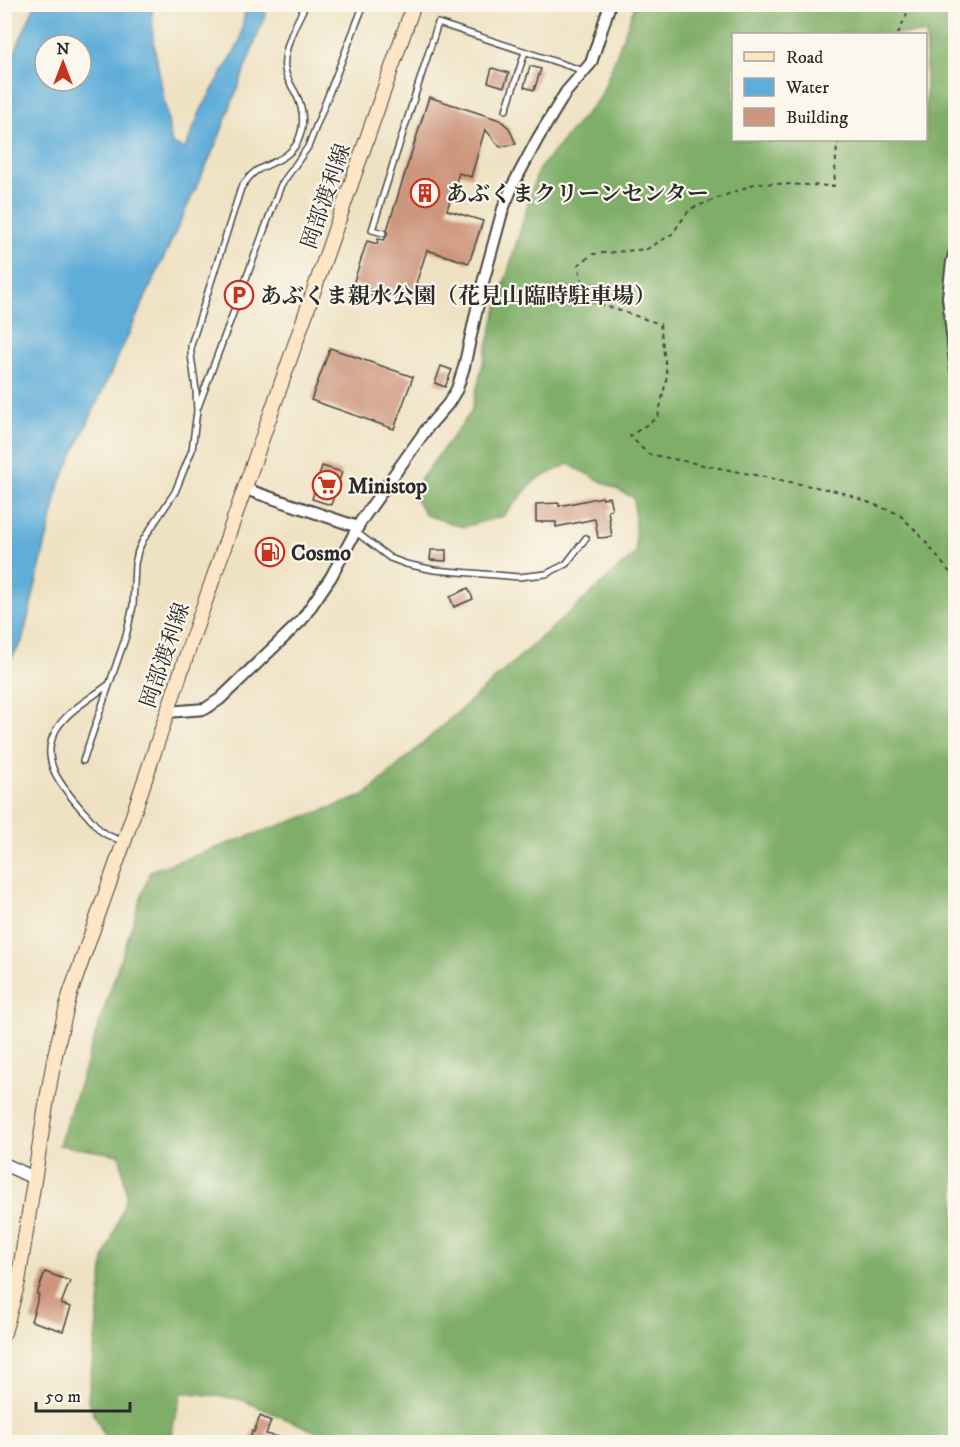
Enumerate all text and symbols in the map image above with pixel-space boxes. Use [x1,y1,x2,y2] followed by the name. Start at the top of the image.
[33,33,93,93] north arrow
[732,33,927,141] legend
[56,39,70,59] text: N
[786,47,823,69] text: Road
[785,77,829,99] text: Water
[786,107,848,129] text: Building
[296,140,357,253] street label: 岡部渡利線
[409,177,441,209] building icon: あぶくまクリーンセンター
[446,181,709,208] place label: あぶくまクリーンセンター
[223,279,255,311] parking icon: あぶくま親水公園（花見山臨時駐車場）
[260,283,656,310] place label: あぶくま親水公園（花見山臨時駐車場）
[311,469,343,501] supermarket icon: Ministop
[348,473,427,500] place label: Ministop
[254,536,286,568] fuel station icon: Cosmo
[291,540,351,567] place label: Cosmo
[135,599,196,712] street label: 岡部渡利線
[36,1375,130,1413] scale bar
[45,1386,81,1408] text: 50 m

